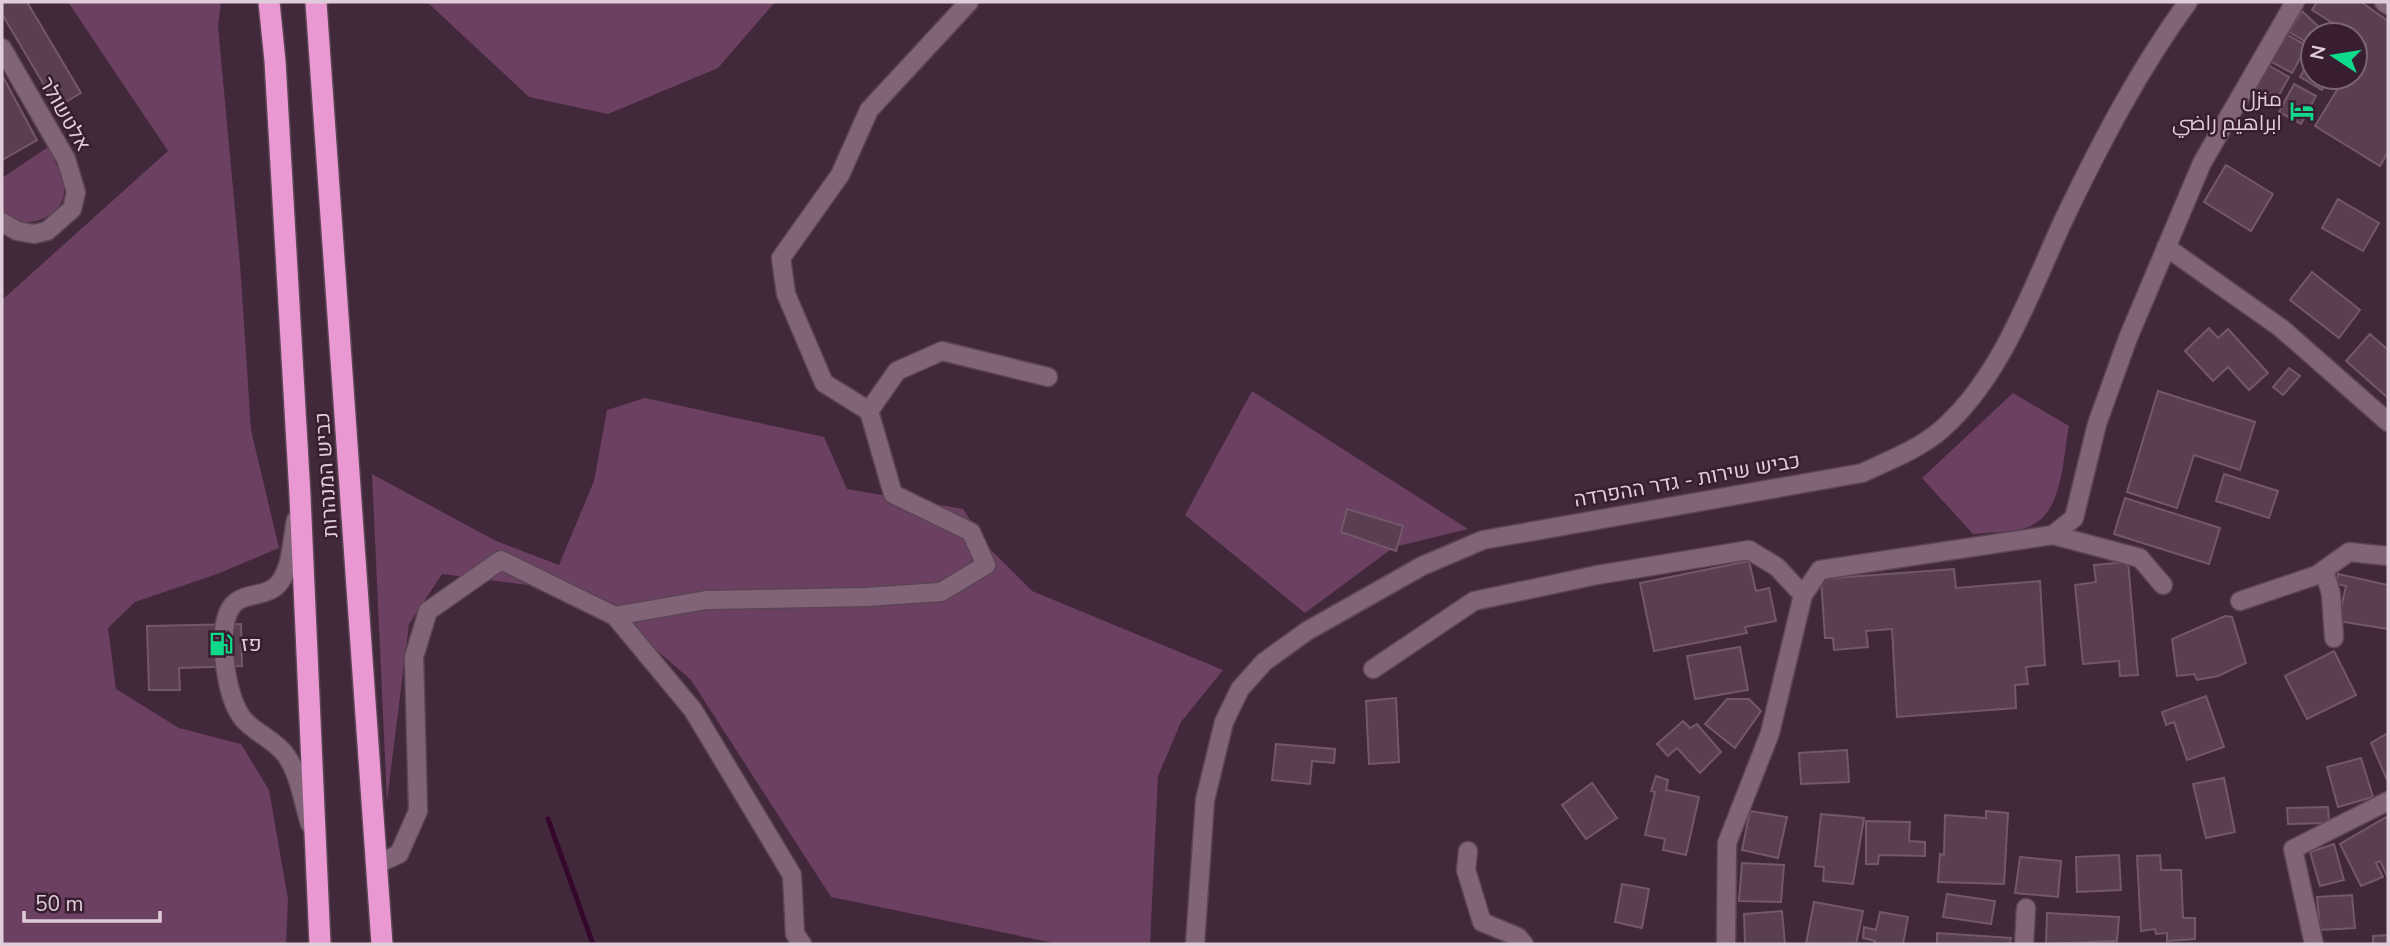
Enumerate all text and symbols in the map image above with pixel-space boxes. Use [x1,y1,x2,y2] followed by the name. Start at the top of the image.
[2299,21,2369,91] north arrow
[2304,43,2333,62] text: N
[33,72,97,156] street label: אלטשולר
[2172,85,2282,138] place label: منزل ابراهيم راضي
[2288,97,2316,125] hotel icon: منزل ابراهيم راضي
[308,411,344,539] street label: כביש המנהרות
[1572,446,1802,514] street label: כביש שירות - גדר ההפרדה
[207,630,235,658] fuel station icon: פז
[241,630,262,658] place label: פז
[24,880,161,924] scale bar
[35,890,84,918] text: 50 m

